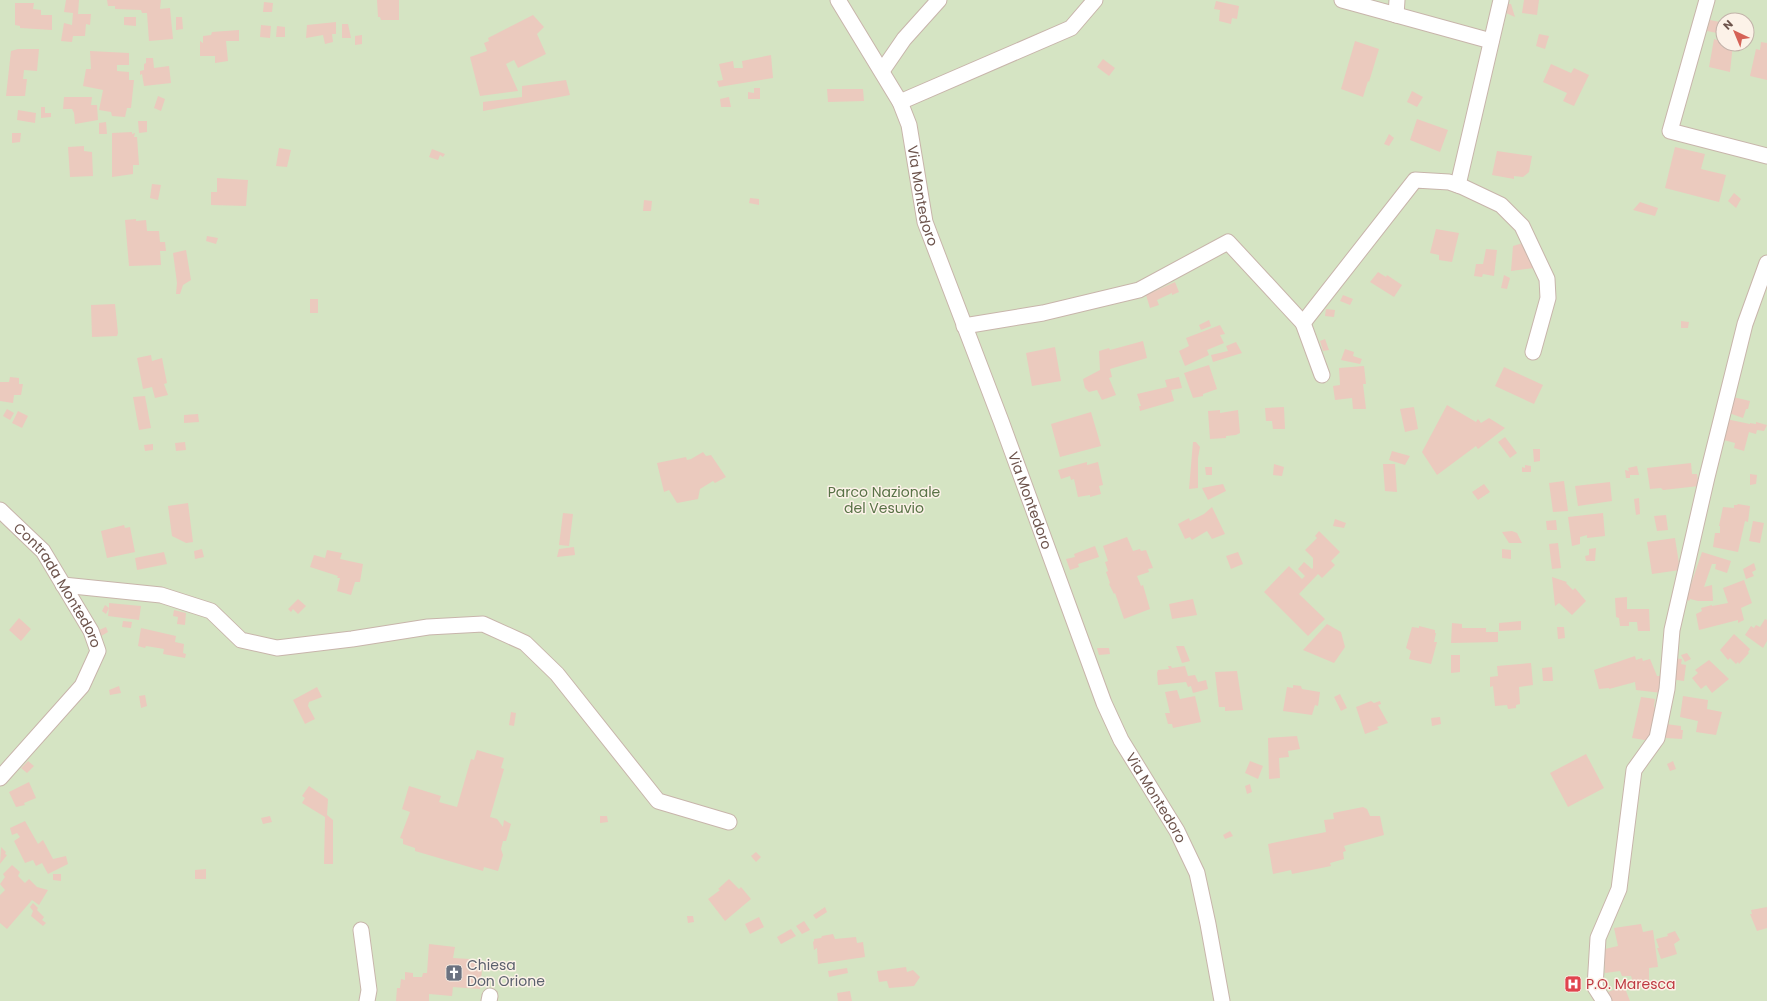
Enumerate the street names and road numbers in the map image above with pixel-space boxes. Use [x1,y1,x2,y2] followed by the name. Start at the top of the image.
[902,144,943,249] street label: Via Montedoro
[1003,449,1057,552] street label: Via Montedoro
[9,518,106,651] street label: Contrada Montedoro
[1121,749,1191,846] street label: Via Montedoro

